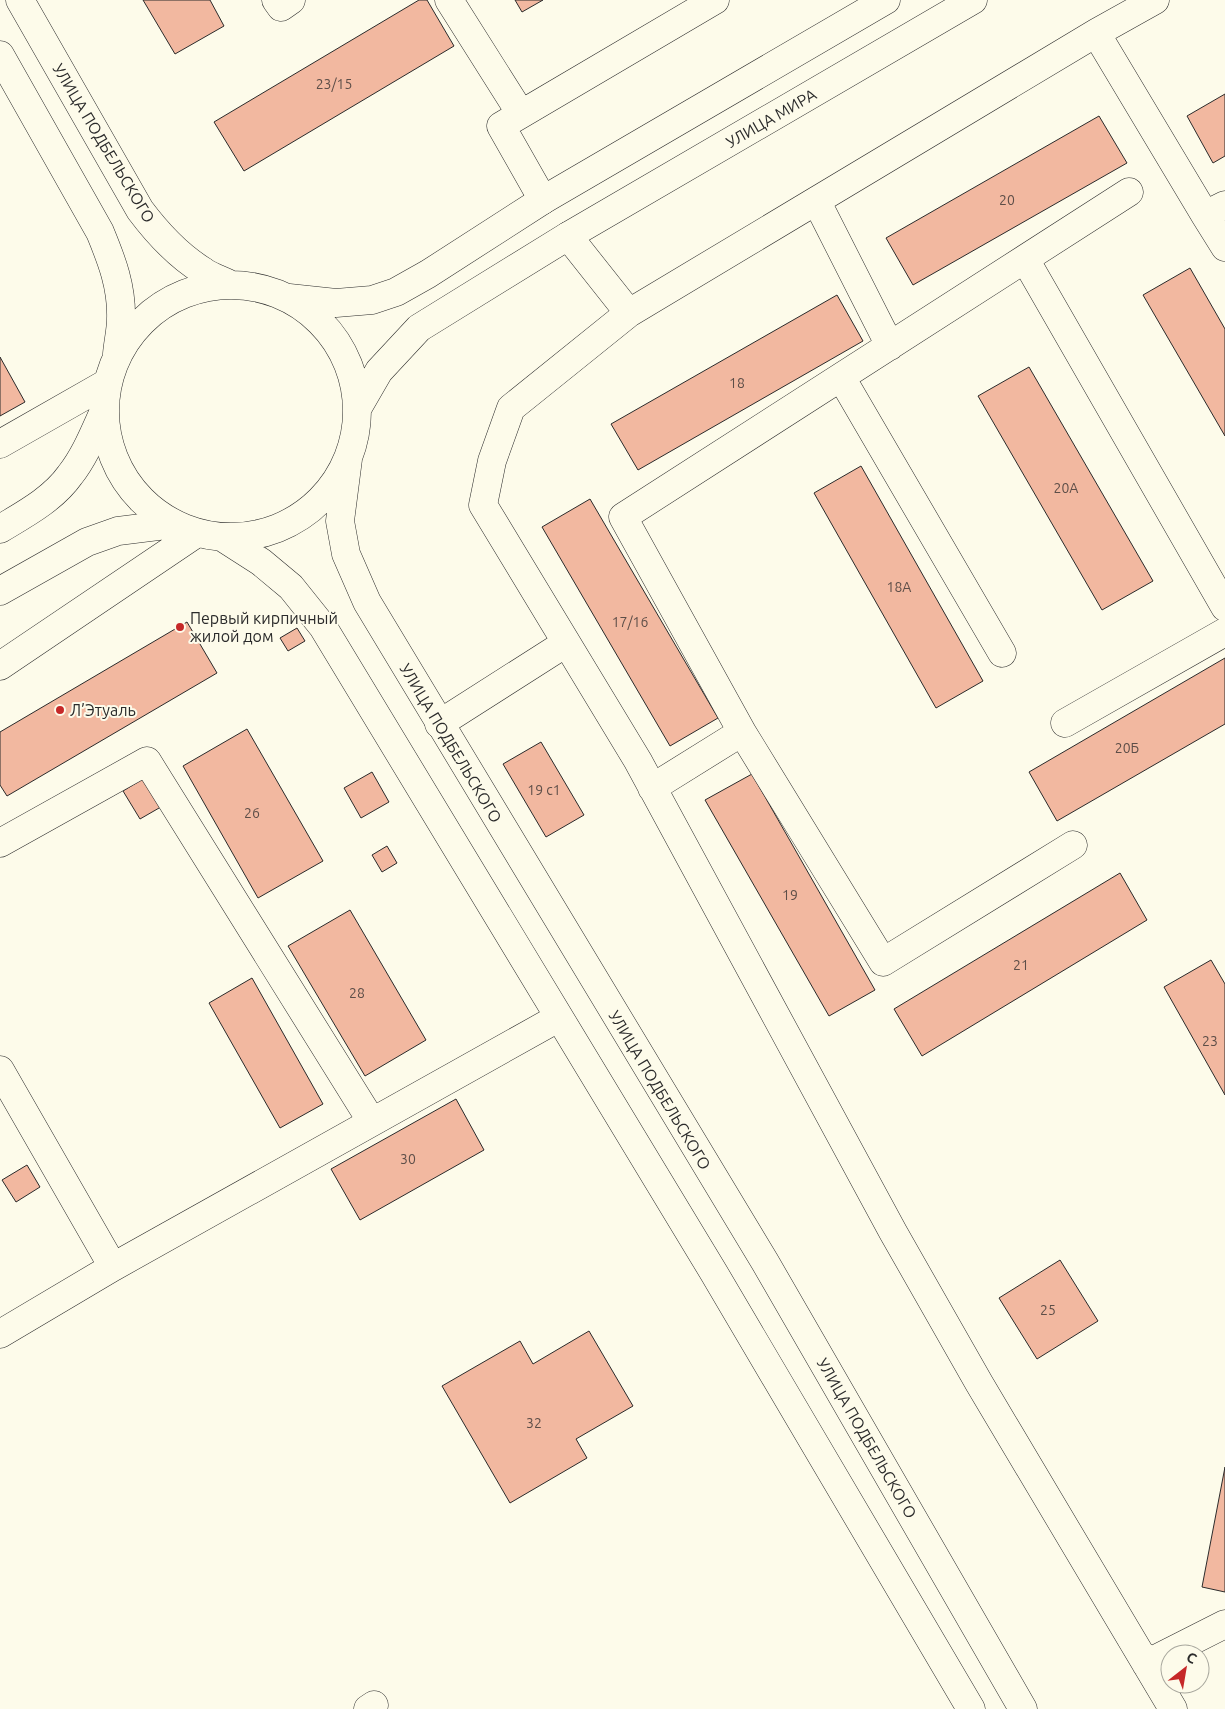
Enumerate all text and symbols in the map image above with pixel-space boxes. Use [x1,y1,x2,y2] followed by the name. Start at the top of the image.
[49,60,159,226] street label: УЛИЦА ПОДБЕЛЬСКОГО
[316,76,352,92] house number: 23/15
[723,85,820,151] street label: УЛИЦА МИРА
[999,192,1015,208] house number: 20
[729,375,745,391] house number: 18
[1054,480,1078,496] house number: 20А
[887,579,911,595] house number: 18А
[190,609,338,645] place label: Первый кирпичный жилой дом
[612,614,648,630] house number: 17/16
[174,621,186,633] marker: Первый кирпичный жилой дом
[396,660,506,826] street label: УЛИЦА ПОДБЕЛЬСКОГО
[70,701,136,719] place label: Л’Этуаль
[54,704,66,716] marker: Л’Этуаль
[1115,740,1139,756] house number: 20Б
[527,782,561,798] house number: 19 с1
[244,805,260,821] house number: 26
[782,887,798,903] house number: 19
[1013,957,1029,973] house number: 21
[349,985,365,1001] house number: 28
[605,1007,715,1173] street label: УЛИЦА ПОДБЕЛЬСКОГО
[1202,1033,1218,1049] house number: 23
[400,1151,416,1167] house number: 30
[1040,1302,1056,1318] house number: 25
[814,1355,920,1521] street label: УЛИЦА ПОДБЕЛЬСКОГО
[526,1415,542,1431] house number: 32
[1160,1644,1210,1694] north arrow
[1184,1649,1200,1667] text: С

